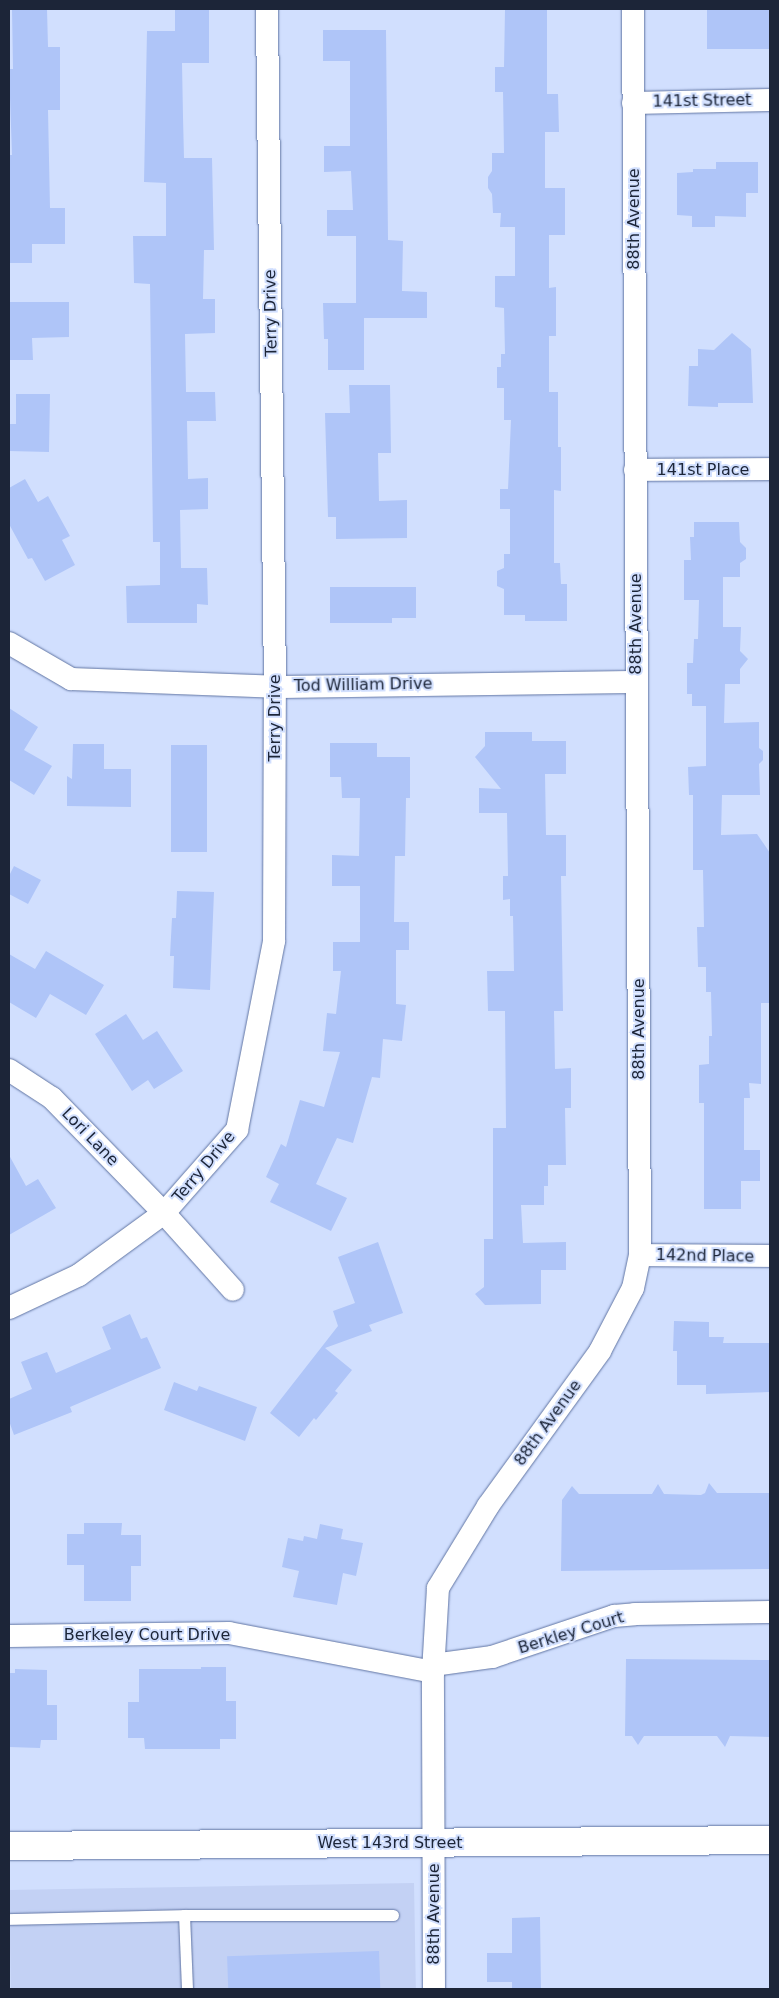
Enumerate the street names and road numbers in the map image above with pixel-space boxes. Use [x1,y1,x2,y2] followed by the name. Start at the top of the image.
[652,91,752,111] street label: 141st Street
[624,168,644,270] street label: 88th Avenue
[261,269,281,357] street label: Terry Drive
[657,460,749,480] street label: 141st Place
[626,573,646,675] street label: 88th Avenue
[294,674,432,696] street label: Tod William Drive
[265,675,285,761] street label: Terry Drive
[629,978,649,1080] street label: 88th Avenue
[58,1104,122,1170] street label: Lori Lane
[169,1128,239,1206] street label: Terry Drive
[656,1246,754,1266] street label: 142nd Place
[510,1376,586,1470] street label: 88th Avenue
[516,1608,626,1658] street label: Berkley Court
[64,1625,230,1645] street label: Berkeley Court Drive
[317,1833,463,1853] street label: West 143rd Street
[424,1863,444,1965] street label: 88th Avenue

